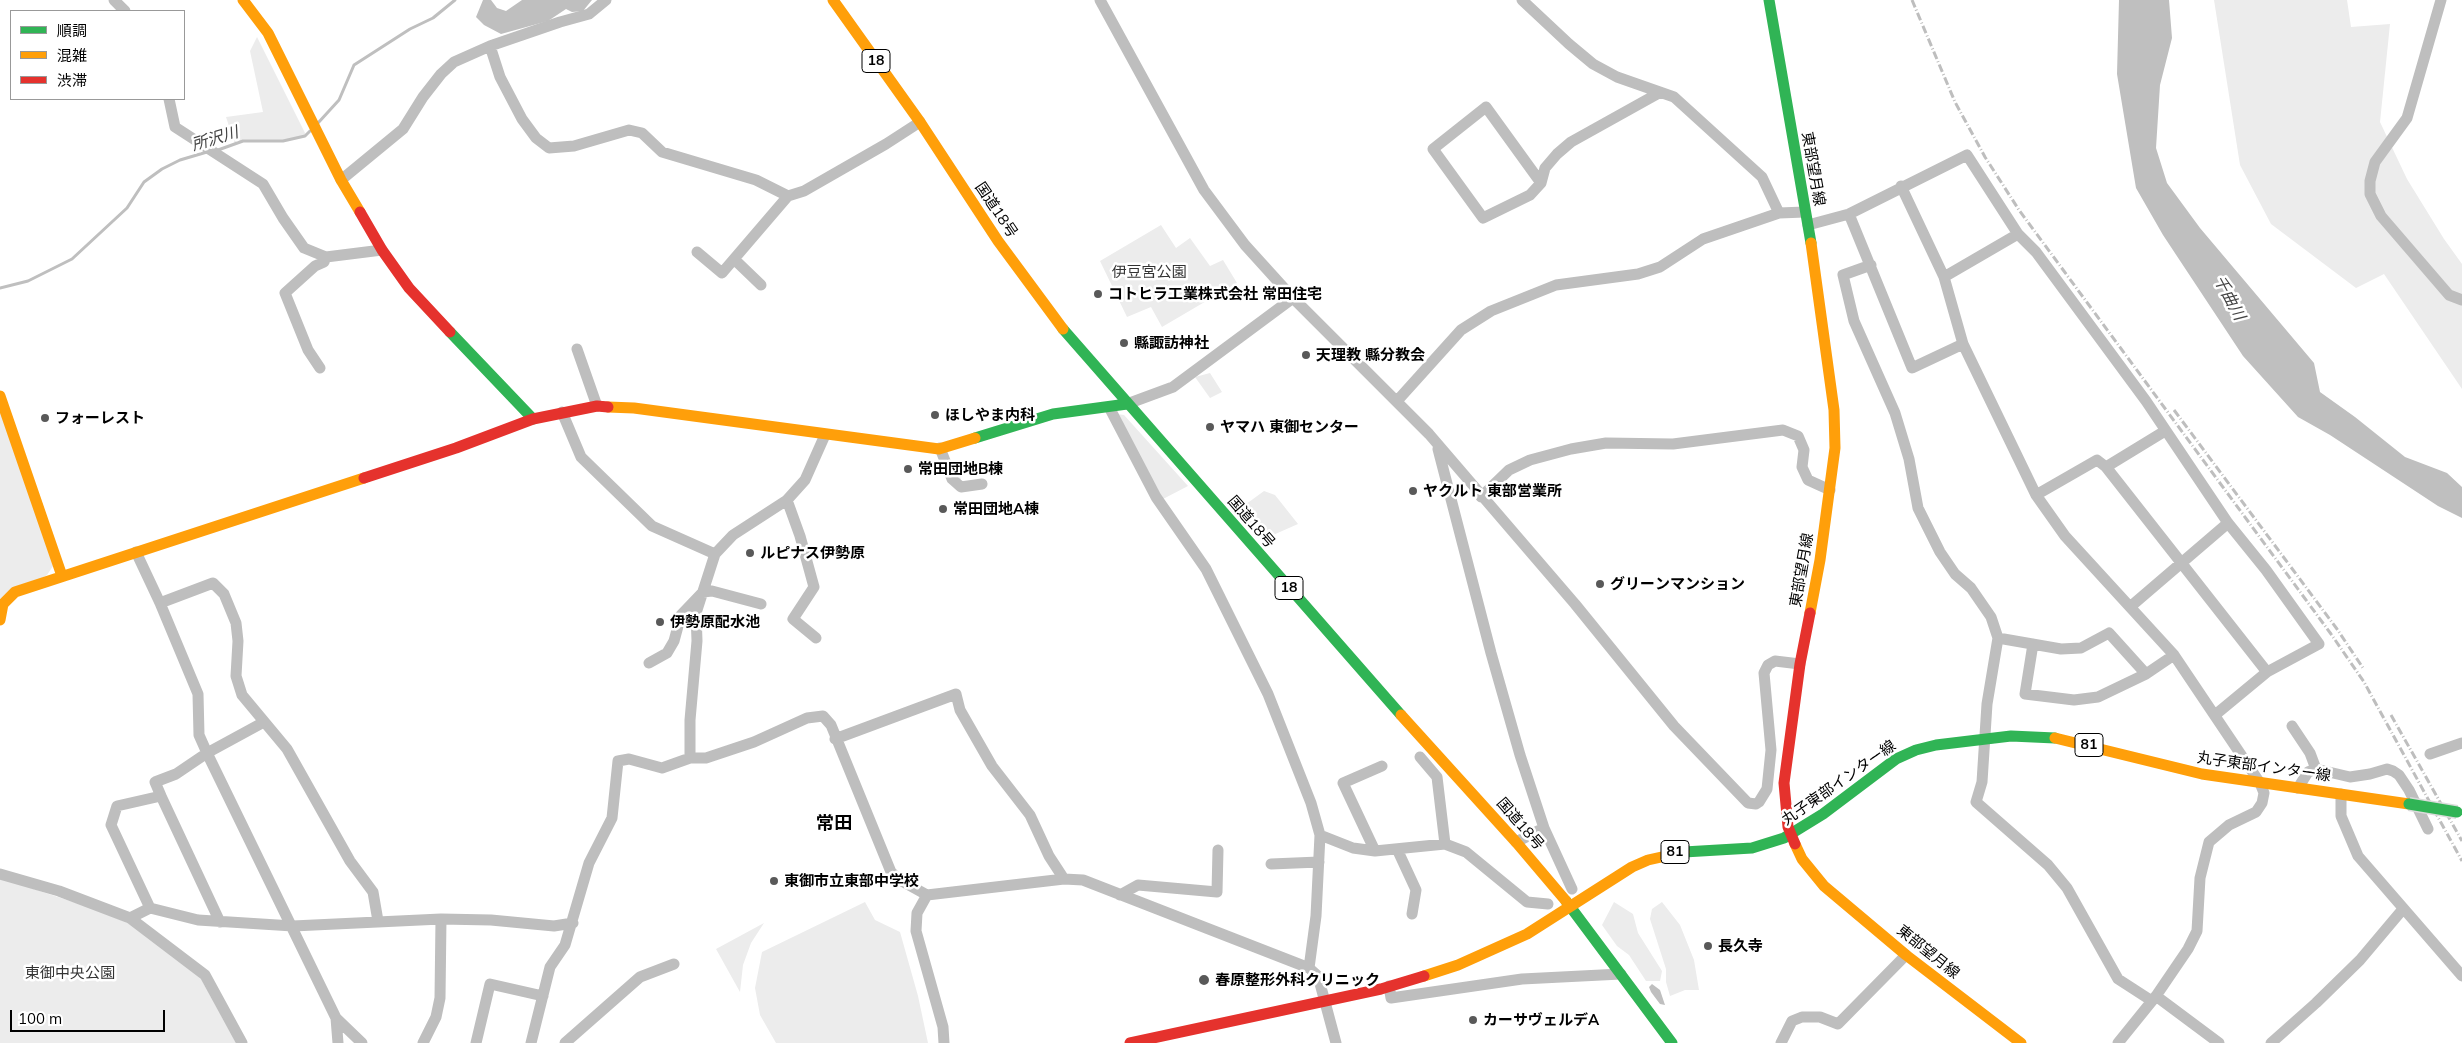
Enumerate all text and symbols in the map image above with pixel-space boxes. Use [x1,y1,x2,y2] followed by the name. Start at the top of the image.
[10,10,185,100] legend
[57,21,87,40] text: 順調
[57,46,87,65] text: 混雑
[862,49,890,72] road number: 18
[57,71,87,90] text: 渋滞
[189,123,241,155] water label: 所沢川
[1798,131,1828,207] street label: 東部望月線
[971,179,1021,241] street label: 国道18号
[1112,263,1186,281] park label: 伊豆宮公園
[2209,272,2249,324] water label: 千曲川
[1108,285,1322,303] place label: コトヒラ工業株式会社 常田住宅
[1092,288,1104,300] marker: コトヒラ工業株式会社 常田住宅
[1134,334,1209,352] place label: 縣諏訪神社
[1118,337,1130,349] marker: 縣諏訪神社
[1316,346,1425,364] place label: 天理教 縣分教会
[1300,349,1312,361] marker: 天理教 縣分教会
[945,406,1035,424] place label: ほしやま内科
[55,409,145,427] place label: フォーレスト
[929,409,941,421] marker: ほしやま内科
[39,412,51,424] marker: フォーレスト
[1220,418,1359,436] place label: ヤマハ 東御センター
[1204,421,1216,433] marker: ヤマハ 東御センター
[918,460,1003,478] place label: 常田団地B棟
[902,463,914,475] marker: 常田団地B棟
[1423,482,1562,500] place label: ヤクルト 東部営業所
[1407,485,1419,497] marker: ヤクルト 東部営業所
[1224,492,1278,552] street label: 国道18号
[953,500,1039,518] place label: 常田団地A棟
[937,503,949,515] marker: 常田団地A棟
[1787,532,1817,608] street label: 東部望月線
[760,544,865,562] place label: ルピナス伊勢原
[744,547,756,559] marker: ルピナス伊勢原
[1610,575,1745,593] place label: グリーンマンション
[1275,576,1303,600] road number: 18
[1594,578,1606,590] marker: グリーンマンション
[670,613,760,631] place label: 伊勢原配水池
[654,616,666,628] marker: 伊勢原配水池
[2075,734,2103,756] road number: 81
[1779,737,1899,829] street label: 丸子東部インター線
[2196,749,2332,785] street label: 丸子東部インター線
[1493,794,1547,854] street label: 国道18号
[816,813,852,835] district label: 常田
[1661,840,1689,864] road number: 81
[784,872,919,890] place label: 東御市立東部中学校
[768,875,780,887] marker: 東御市立東部中学校
[1893,921,1963,983] street label: 東部望月線
[1718,937,1763,955] place label: 長久寺
[1702,940,1714,952] marker: 長久寺
[25,964,115,982] park label: 東御中央公園
[1215,971,1380,989] place label: 春原整形外科クリニック
[1197,973,1211,987] marker: 春原整形外科クリニック
[12,1000,168,1032] scale bar
[18,1009,62,1028] text: 100 m
[1483,1011,1599,1029] place label: カーサヴェルデA
[1467,1014,1479,1026] marker: カーサヴェルデA

